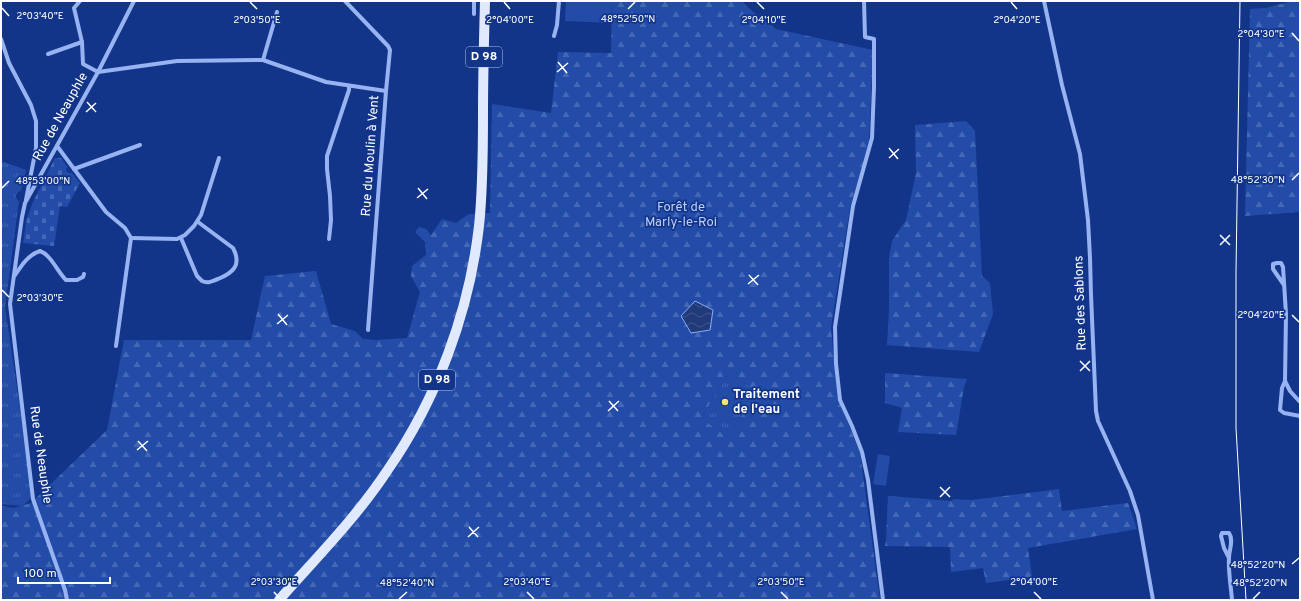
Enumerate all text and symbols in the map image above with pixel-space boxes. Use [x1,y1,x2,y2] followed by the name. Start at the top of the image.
[16,10,64,23] text: 2°03'40"E
[601,13,655,26] text: 48°52'50"N
[233,14,281,27] text: 2°03'50"E
[486,14,534,27] text: 2°04'00"E
[741,14,787,27] text: 2°04'10"E
[993,14,1041,27] text: 2°04'20"E
[1237,28,1285,41] text: 2°04'30"E
[466,47,502,67] road number: D 98
[30,70,92,164] street label: Rue de Neauphle
[359,95,383,217] street label: Rue du Moulin à Vent
[1231,174,1285,187] text: 48°52'30"N
[16,175,70,188] text: 48°53'00"N
[645,200,717,231] park label: Forêt de Marly-le-Roi
[1071,255,1091,351] street label: Rue des Sablons
[16,292,64,305] text: 2°03'30"E
[1237,309,1285,322] text: 2°04'20"E
[419,370,455,390] road number: D 98
[733,387,800,418] place label: Traitement de l'eau
[720,397,730,407] marker: Traitement de l'eau
[25,405,55,505] street label: Rue de Neauphle
[18,559,110,585] scale bar
[1231,559,1285,572] text: 48°52'20"N
[24,566,57,582] text: 100 m
[250,576,298,589] text: 2°03'30"E
[503,576,551,589] text: 2°03'40"E
[757,576,805,589] text: 2°03'50"E
[1010,576,1058,589] text: 2°04'00"E
[380,577,434,590] text: 48°52'40"N
[1233,577,1287,590] text: 48°52'20"N

